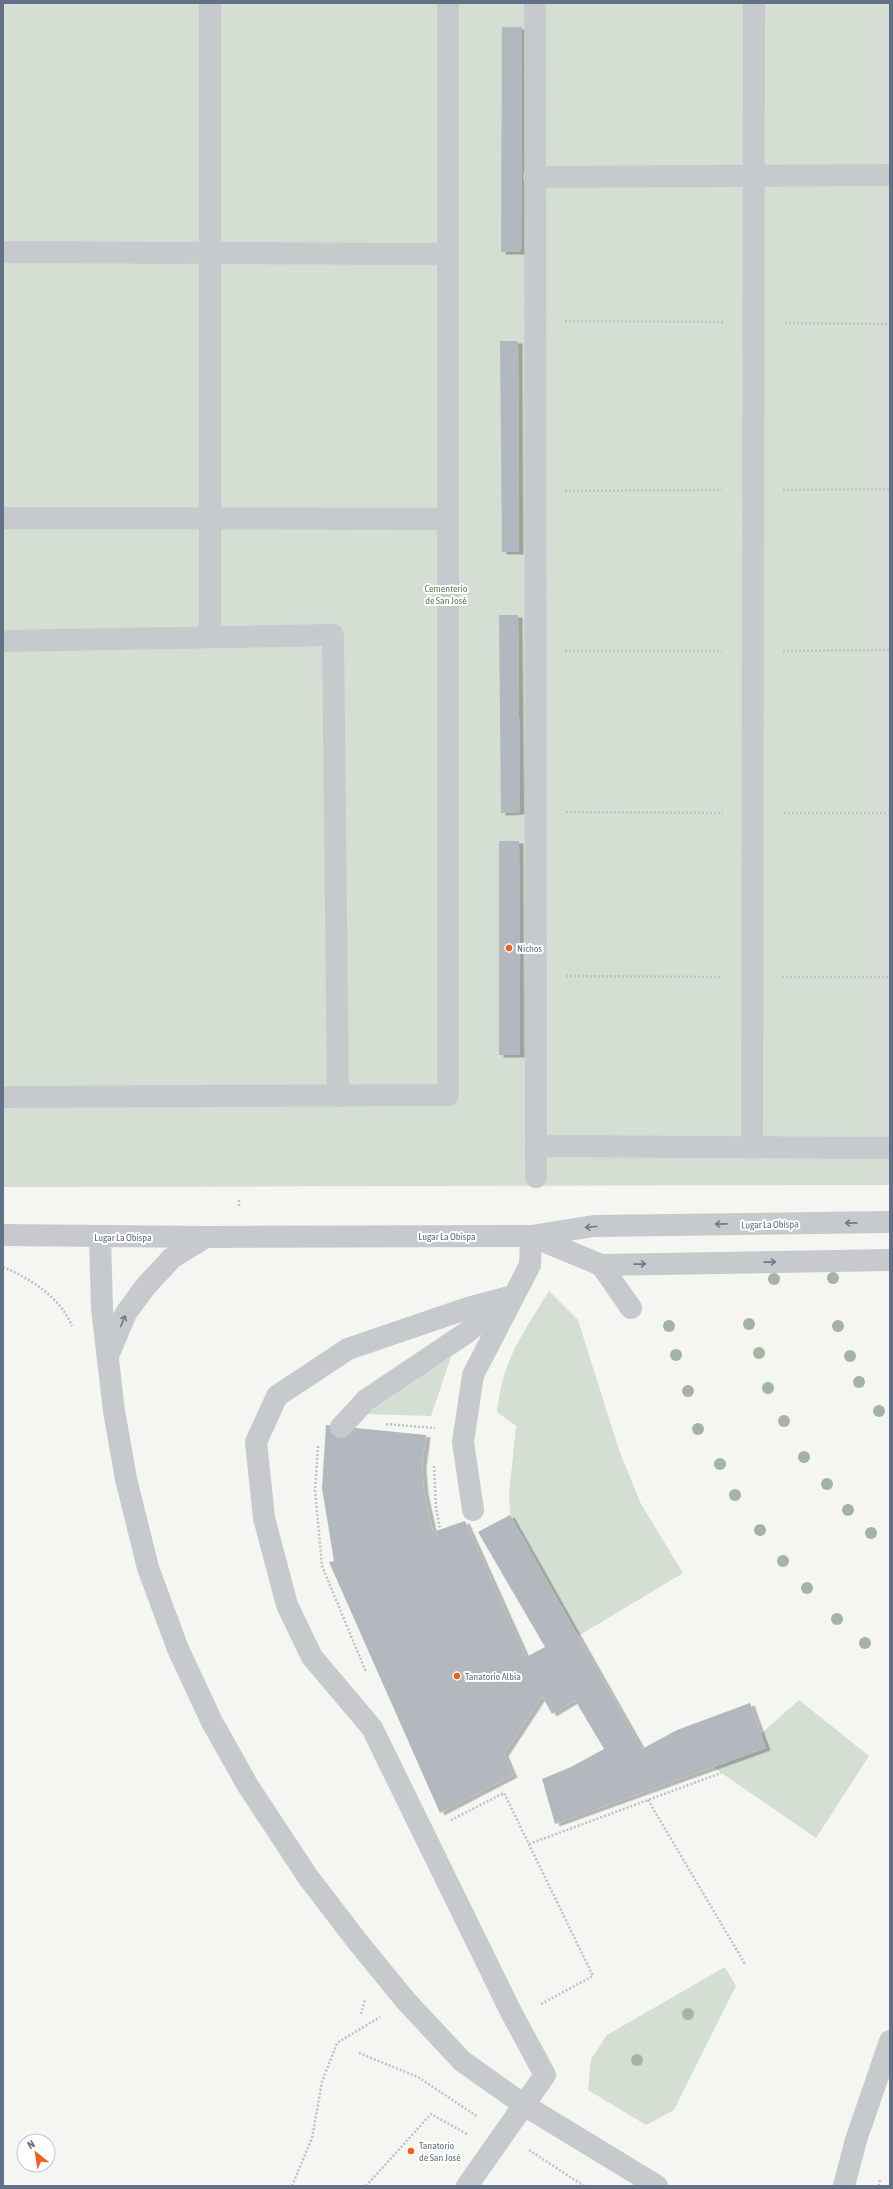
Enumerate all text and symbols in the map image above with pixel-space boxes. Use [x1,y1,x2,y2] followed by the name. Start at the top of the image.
[425,583,468,606] park label: Cementerio de San José
[504,943,514,953] marker: Nichos
[517,943,542,954] place label: Nichos
[741,1218,799,1231] street label: Lugar La Obispa
[845,1219,858,1227] one-way arrow
[715,1220,728,1228] one-way arrow
[585,1223,598,1231] one-way arrow
[418,1231,476,1242] street label: Lugar La Obispa
[94,1232,152,1243] street label: Lugar La Obispa
[763,1258,776,1266] one-way arrow
[633,1260,646,1268] one-way arrow
[120,1315,127,1327] one-way arrow
[452,1671,462,1681] marker: Tanatorio Albia
[465,1671,521,1682] place label: Tanatorio Albia
[16,2133,56,2173] north arrow
[25,2138,37,2151] text: N
[419,2140,461,2163] place label: Tanatorio de San José
[406,2146,416,2156] marker: Tanatorio de San José

